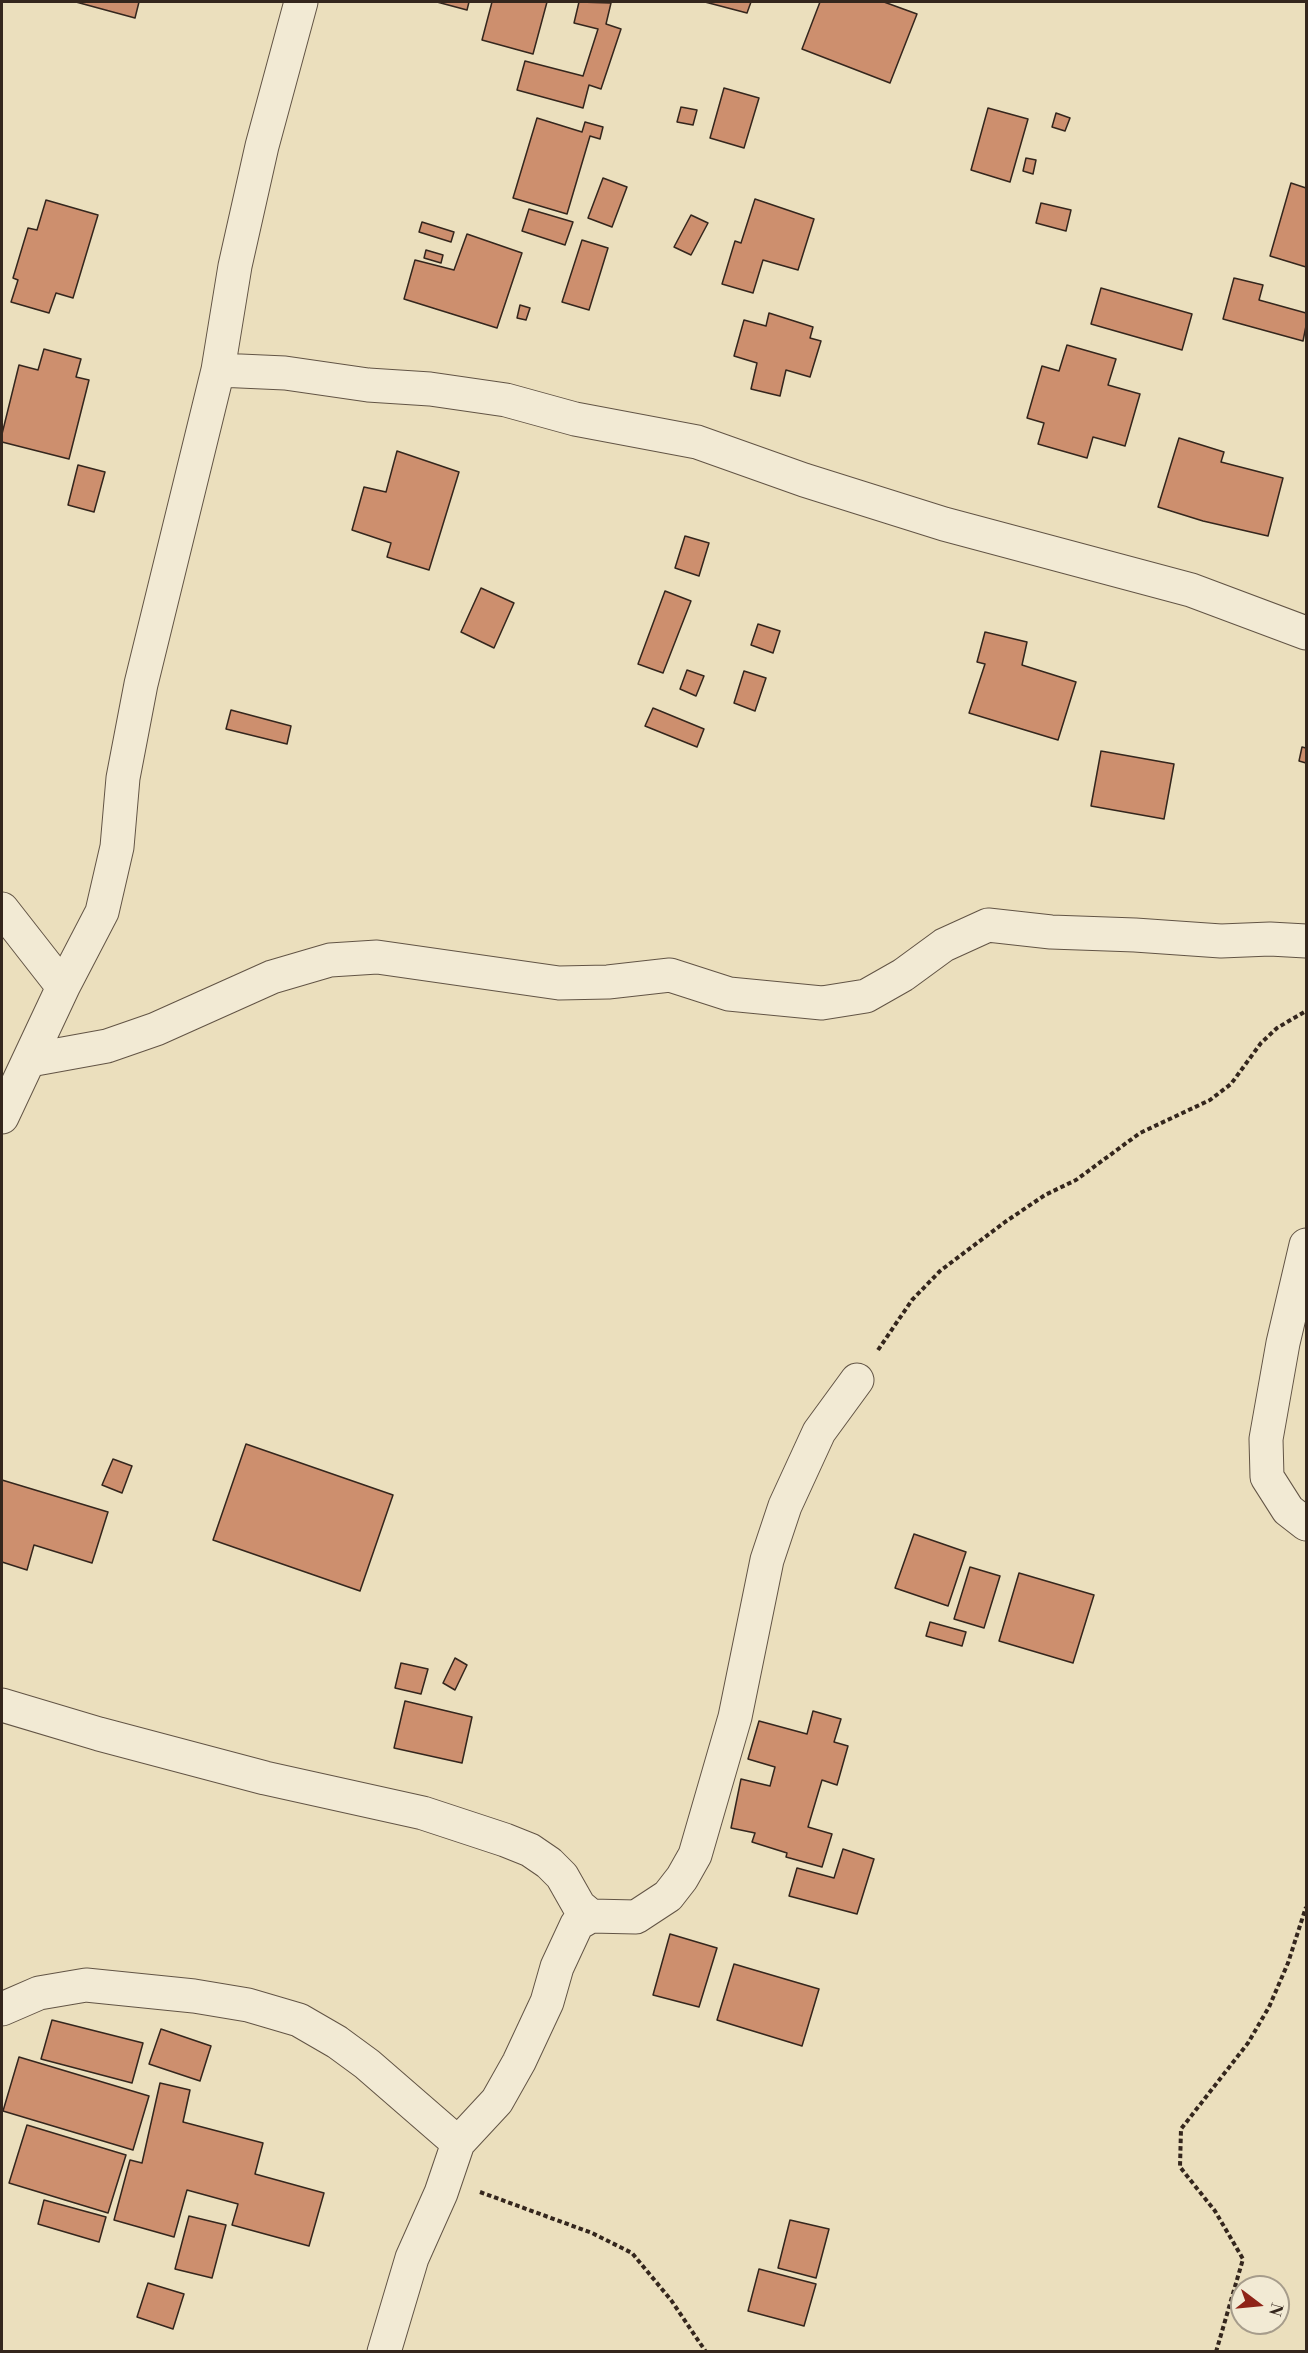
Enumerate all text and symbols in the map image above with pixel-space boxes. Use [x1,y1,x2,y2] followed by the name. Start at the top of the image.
[1230,2275,1290,2335] north arrow
[1264,2301,1287,2318] text: N

